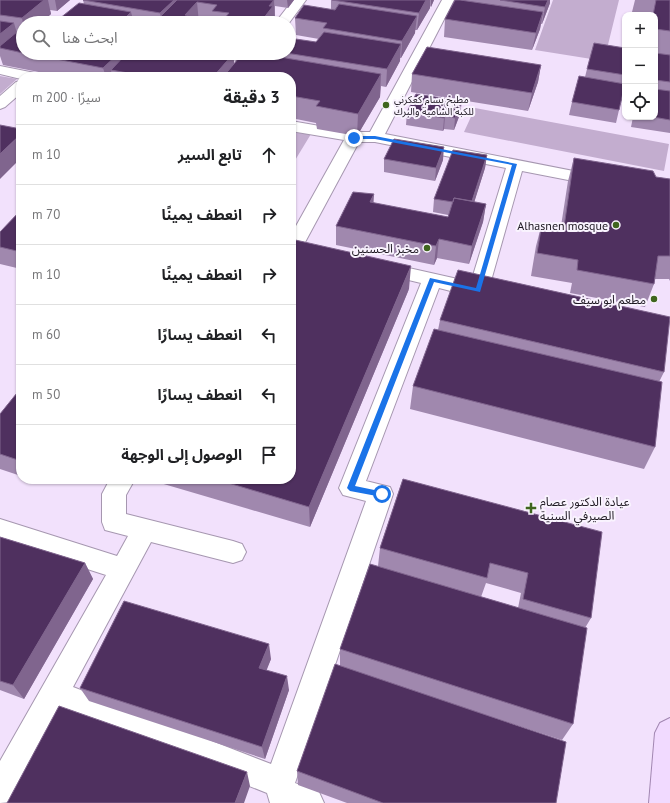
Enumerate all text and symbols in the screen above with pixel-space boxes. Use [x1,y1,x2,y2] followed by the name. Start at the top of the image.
[622,12,658,120] map controls
[622,12,658,48] button: +
[16,16,296,60] search box
[30,27,52,49] icon: search
[62,28,118,47] text: ابحث هنا
[622,48,658,84] button: −
[622,84,658,120] button: locate
[223,86,280,108] text: 3 دقيقة
[32,89,101,106] text: سيرًا · 200 m
[394,93,474,118] place label: مطبخ بسام كعكرني للكبة الشامية والبرك
[381,100,391,110] marker: مطبخ بسام كعكرني للكبة الشامية والبرك
[345,129,363,147] route end
[258,144,280,166] icon: ahead
[178,145,242,164] text: تابع السير
[32,146,60,163] text: 10 m
[258,204,280,226] icon: right
[162,205,242,224] text: انعطف يمينًا
[32,206,60,223] text: 70 m
[517,218,608,233] place label: Alhasnen mosque
[611,220,621,230] marker: Alhasnen mosque
[352,241,419,256] place label: مخبز الحسنين
[422,243,432,253] marker: مخبز الحسنين
[258,264,280,286] icon: right
[162,265,242,284] text: انعطف يمينًا
[32,266,60,283] text: 10 m
[573,292,646,309] place label: مطعم ابو سيف
[649,294,659,304] marker: مطعم ابو سيف
[258,324,280,346] icon: left
[158,325,242,344] text: انعطف يسارًا
[32,326,60,343] text: 60 m
[258,384,280,406] icon: left
[158,385,242,404] text: انعطف يسارًا
[32,386,60,403] text: 50 m
[258,444,280,466] icon: arrive
[121,445,242,464] text: الوصول إلى الوجهة
[373,485,391,503] route start
[540,494,630,525] place label: عيادة الدكتور عصام الصيرفي السنية
[525,502,537,514] marker: عيادة الدكتور عصام الصيرفي السنية

